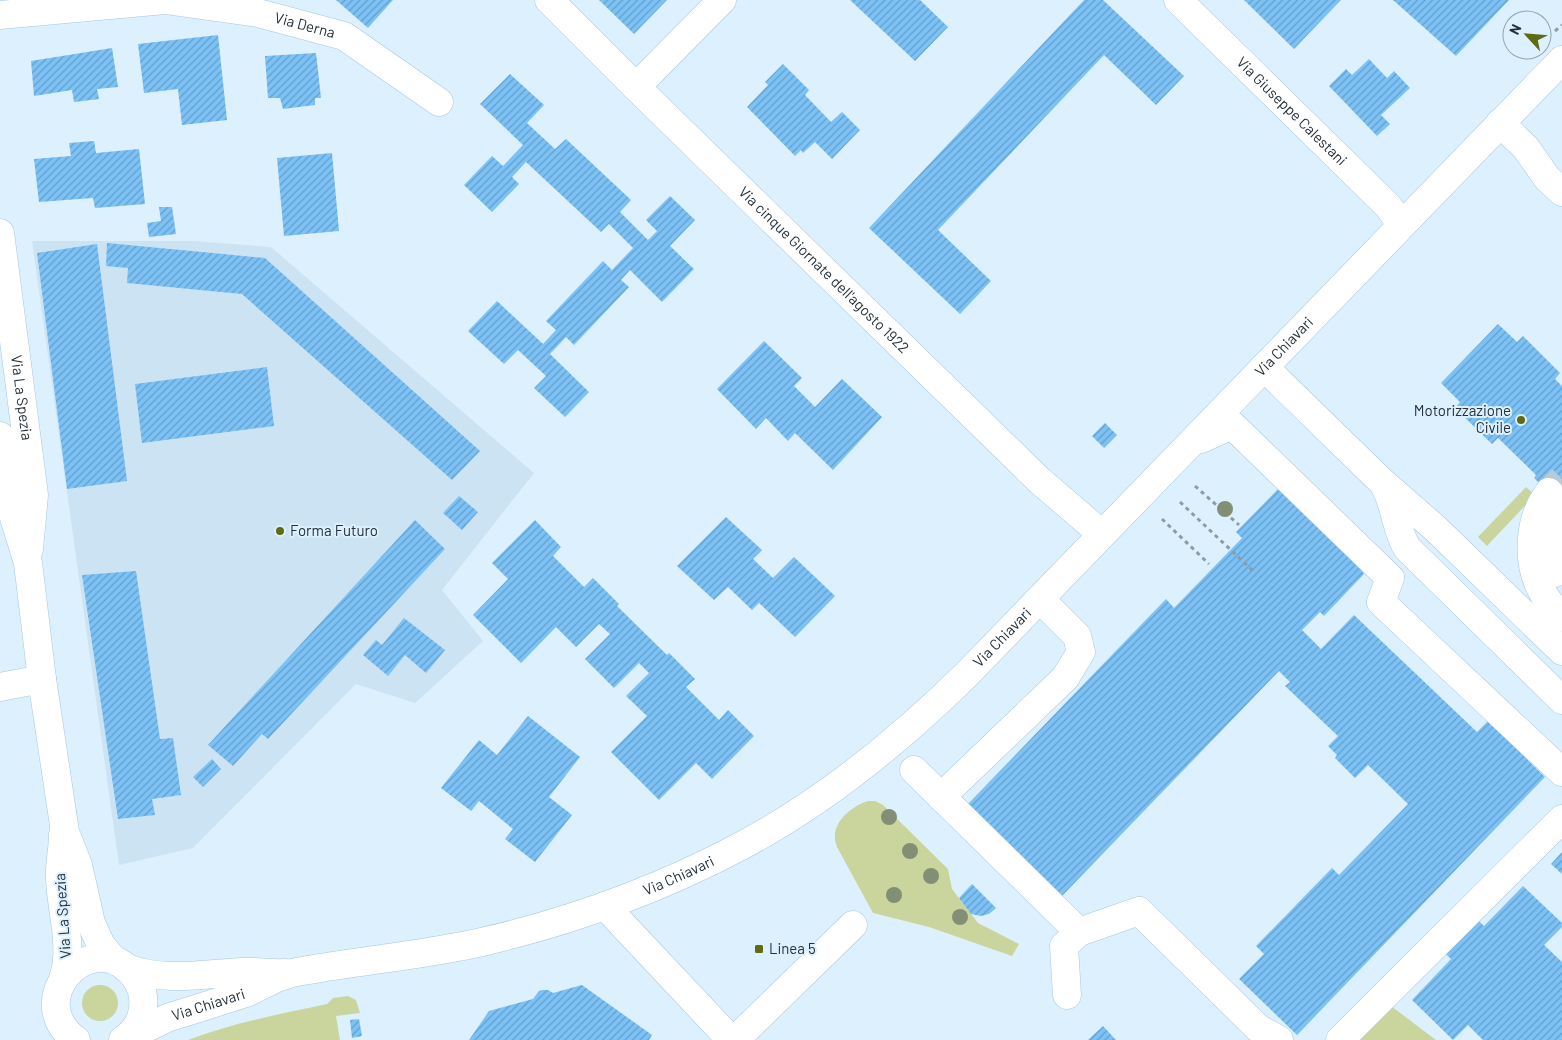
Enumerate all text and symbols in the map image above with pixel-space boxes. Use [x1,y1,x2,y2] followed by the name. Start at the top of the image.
[273,8,337,41] street label: Via Derna
[1502,10,1552,60] north arrow
[1505,21,1525,37] text: N
[1233,53,1351,169] street label: Via Giuseppe Calestani
[735,182,913,356] street label: Via cinque Giornate dell'agosto 1922
[1251,312,1316,380] street label: Via Chiavari
[8,354,37,441] street label: Via La Spezia
[1414,401,1511,436] place label: Motorizzazione Civile
[1515,414,1527,426] marker: Motorizzazione Civile
[290,521,378,539] place label: Forma Futuro
[274,525,286,537] marker: Forma Futuro
[969,603,1034,670] street label: Via Chiavari
[640,851,717,899] street label: Via Chiavari
[50,873,74,959] street label: Via La Spezia
[769,939,816,957] place label: Linea 5
[753,943,765,955] marker: Linea 5
[169,984,247,1024] street label: Via Chiavari

